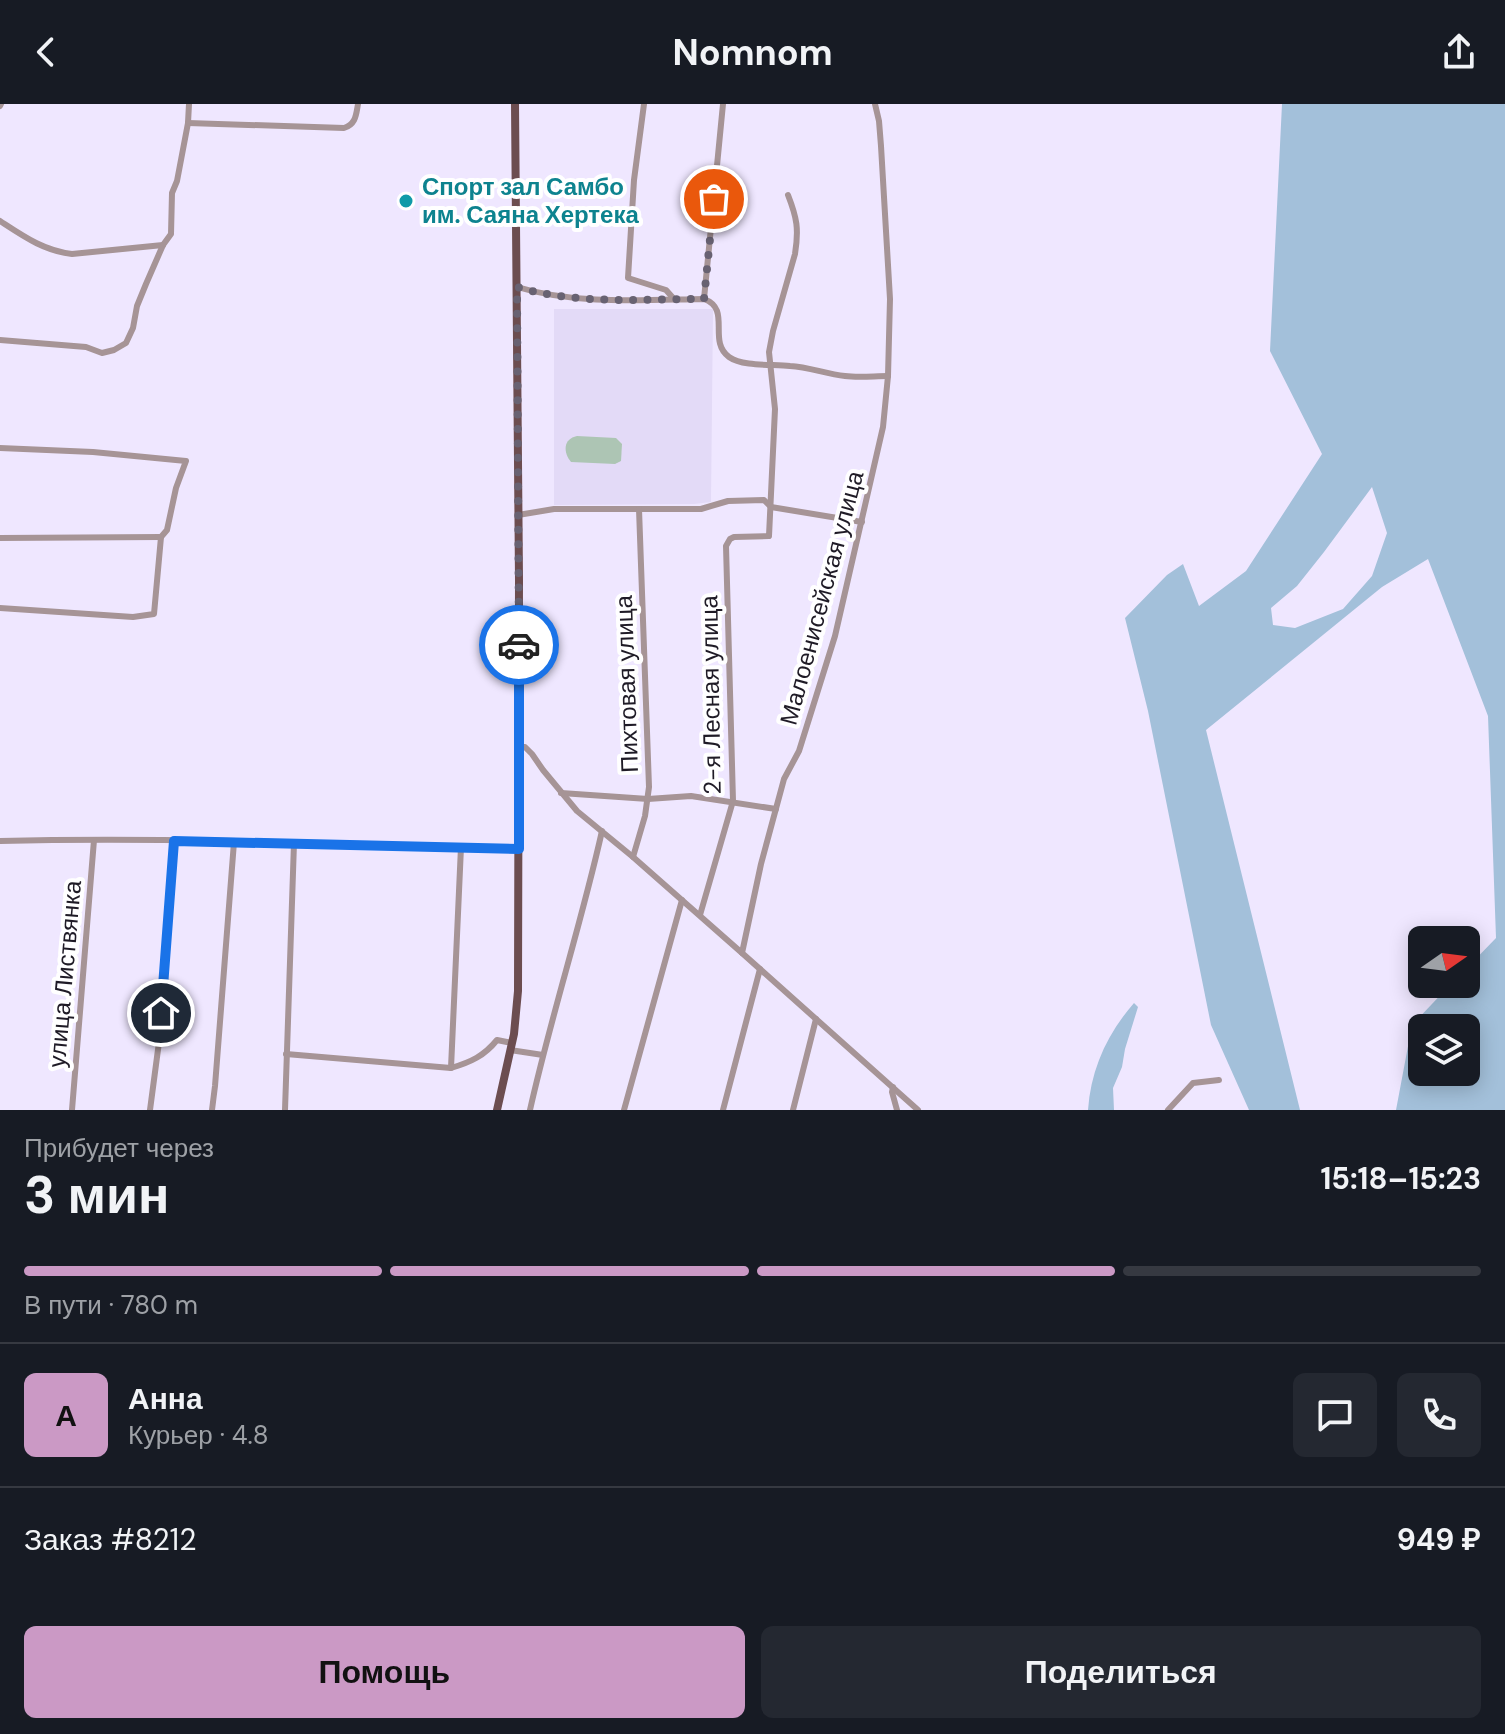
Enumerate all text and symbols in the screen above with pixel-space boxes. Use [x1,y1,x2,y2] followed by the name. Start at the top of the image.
[672,29,833,76] text: Nomnom
[24,30,68,74] icon: back
[1437,30,1481,74] icon: share
[680,165,748,233] pin
[422,171,639,230] place label: Спорт зал Самбо им. Саяна Хертека
[692,177,736,221] icon: bag
[397,192,415,210] marker: Спорт зал Самбо им. Саяна Хертека
[773,467,871,728] street label: Малоенисейская улица
[608,594,645,773] street label: Пихтовая улица
[693,594,728,795] street label: 2-я Лесная улица
[479,605,559,685] courier
[497,623,541,667] icon: car
[41,879,88,1069] street label: улица Листвянка
[1408,926,1480,998] north arrow
[1408,926,1480,1086] map controls
[127,979,195,1047] pin
[139,991,183,1035] icon: home
[1408,1014,1480,1086] button: layers
[24,1131,214,1165] text: Прибудет через
[1320,1159,1481,1198] text: 15:18–15:23
[24,1161,169,1229] text: 3 мин
[24,1288,198,1322] text: В пути · 780 m
[1293,1373,1377,1457] button: chat
[1397,1373,1481,1457] button: phone
[128,1379,203,1418] text: Анна
[55,1396,77,1435] text: А
[128,1418,269,1452] text: Курьер · 4.8
[24,1520,196,1559] text: Заказ #8212
[1397,1520,1481,1559] text: 949 ₽
[24,1626,745,1718] button: Помощь
[761,1626,1481,1718] button: Поделиться

